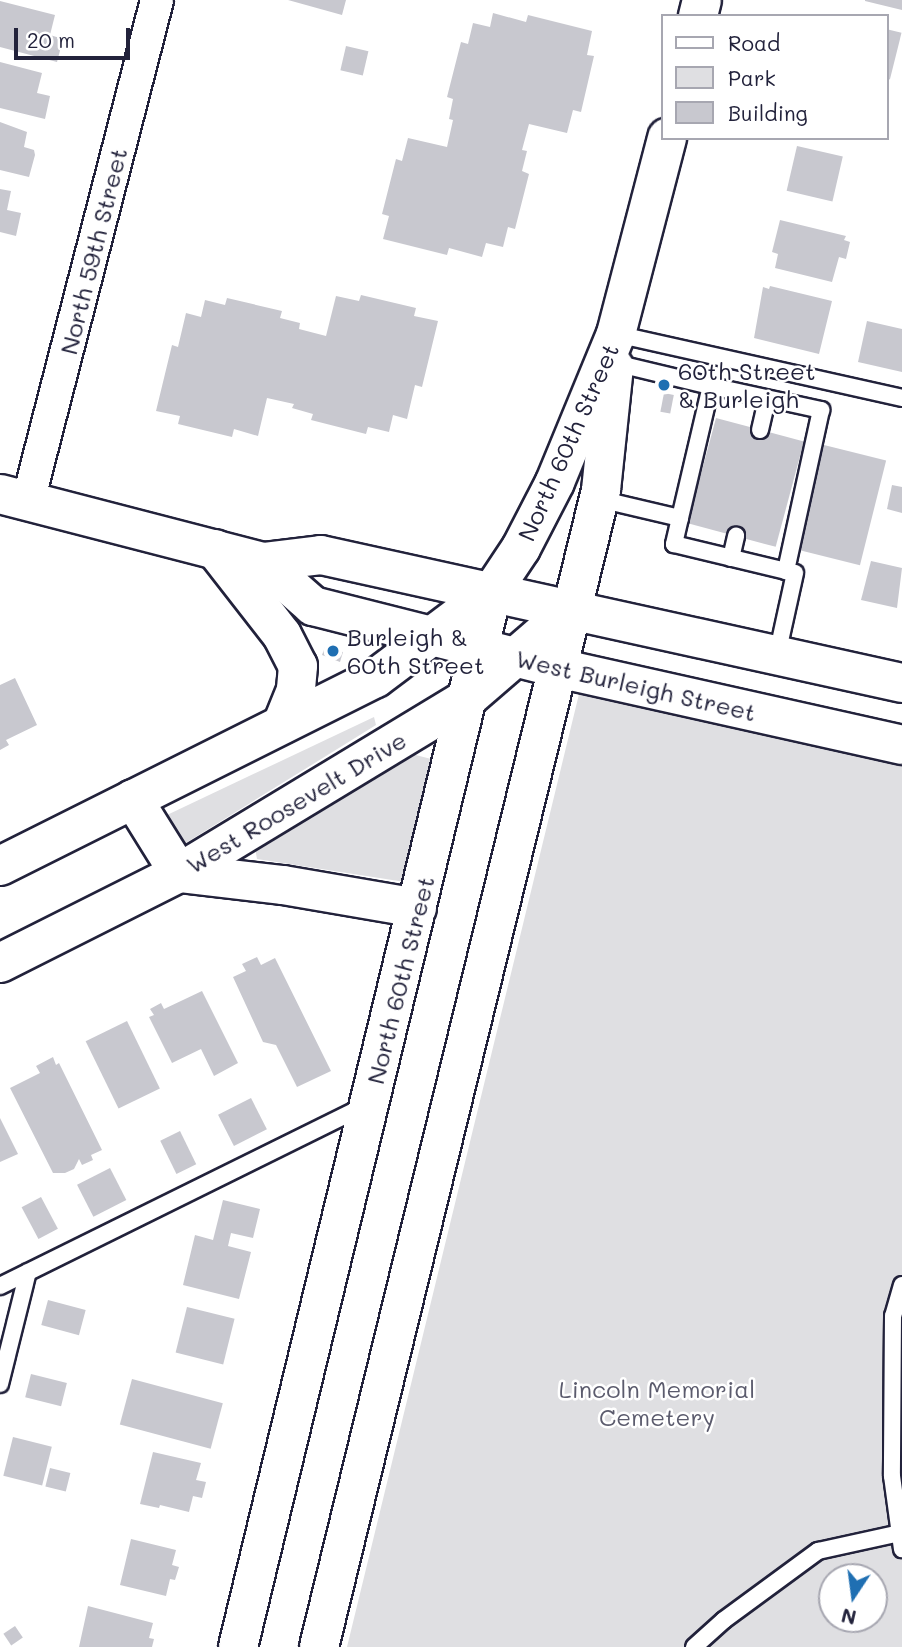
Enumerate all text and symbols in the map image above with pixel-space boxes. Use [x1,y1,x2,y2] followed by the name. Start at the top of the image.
[18,14,133,58] scale bar
[660,14,888,140] legend
[27,26,75,53] text: 20 m
[728,29,780,56] text: Road
[728,64,776,91] text: Park
[728,99,808,126] text: Building
[53,145,133,357] street label: North 59th Street
[511,339,625,545] street label: North 60th Street
[678,357,815,413] place label: 60th Street & Burleigh
[656,377,672,393] marker: 60th Street & Burleigh
[347,623,484,679] place label: Burleigh & 60th Street
[325,643,341,659] marker: Burleigh & 60th Street
[513,643,759,727] street label: West Burleigh Street
[181,725,411,879] street label: West Roosevelt Drive
[360,873,440,1087] street label: North 60th Street
[559,1375,755,1431] park label: Lincoln Memorial Cemetery
[818,1563,888,1633] north arrow
[839,1603,858,1631] text: N

